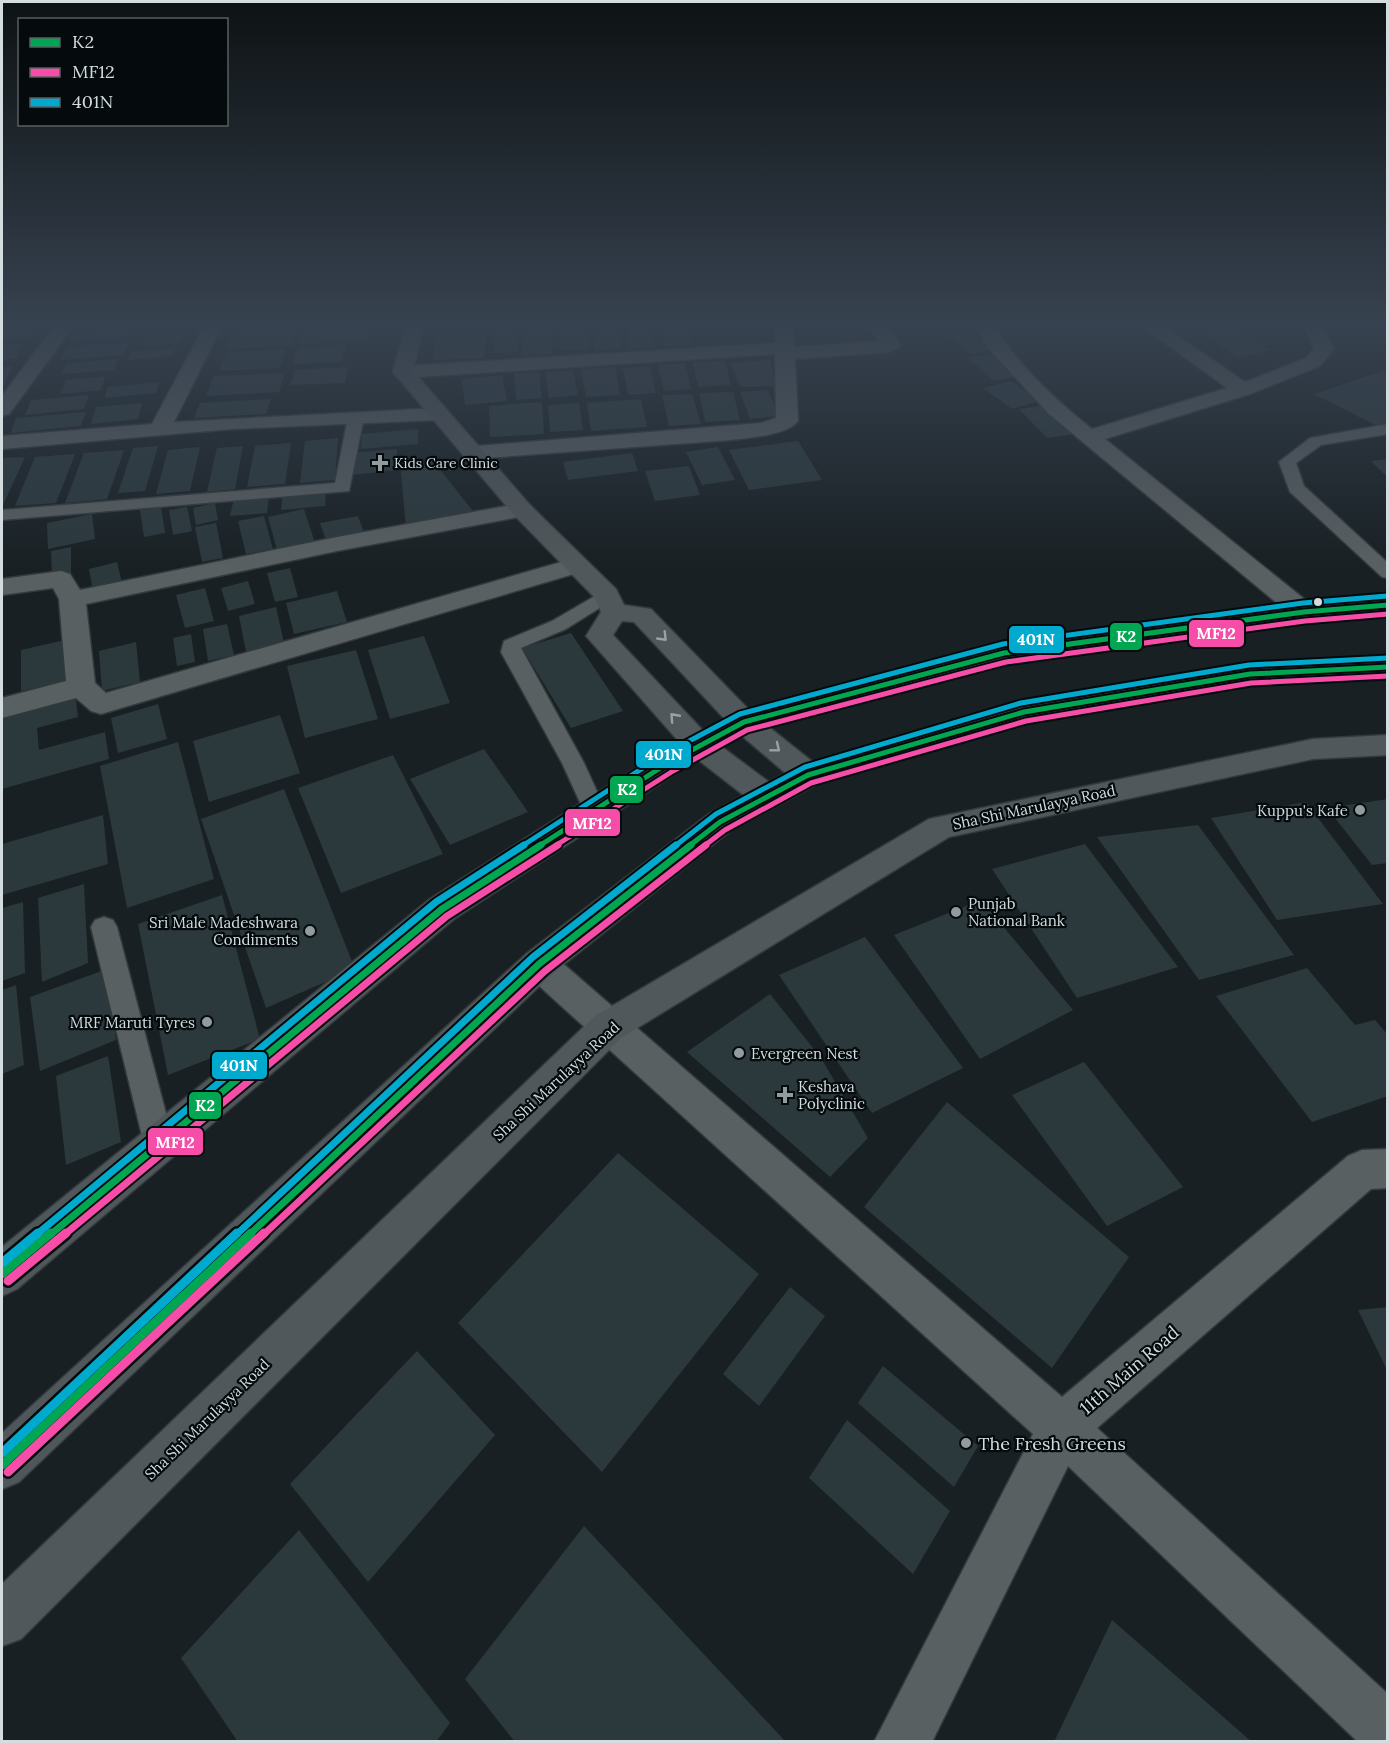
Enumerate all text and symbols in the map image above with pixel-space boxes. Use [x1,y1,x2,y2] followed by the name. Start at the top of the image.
[18,18,228,126] legend
[72,30,94,53] text: K2
[72,60,115,83] text: MF12
[72,90,113,113] text: 401N
[371,454,389,472] marker: Kids Care Clinic
[394,454,498,472] place label: Kids Care Clinic
[1312,596,1324,608] unlabelled marker
[1188,619,1245,648] line badge: MF12
[1109,622,1143,651] line badge: K2
[1196,623,1236,643] text: MF12
[1008,625,1065,654] line badge: 401N
[1116,626,1136,646] text: K2
[1017,629,1055,649] text: 401N
[656,631,667,641] one-way arrow
[670,714,681,724] one-way arrow
[635,740,692,769] line badge: 401N
[769,741,780,752] one-way arrow
[645,744,683,764] text: 401N
[609,775,644,804] line badge: K2
[617,779,637,799] text: K2
[951,780,1117,834] street label: Sha Shi Marulayya Road
[1257,801,1348,820] place label: Kuppu's Kafe
[1353,803,1367,817] marker: Kuppu's Kafe
[564,808,621,837] line badge: MF12
[572,813,612,833] text: MF12
[968,894,1065,930] place label: Punjab National Bank
[949,905,963,919] marker: Punjab National Bank
[149,913,298,949] place label: Sri Male Madeshwara Condiments
[303,924,317,938] marker: Sri Male Madeshwara Condiments
[70,1013,195,1032] place label: MRF Maruti Tyres
[200,1015,214,1029] marker: MRF Maruti Tyres
[489,1017,623,1145] street label: Sha Shi Marulayya Road
[751,1044,859,1063] place label: Evergreen Nest
[732,1046,746,1060] marker: Evergreen Nest
[211,1051,268,1080] line badge: 401N
[220,1055,258,1075] text: 401N
[798,1077,865,1113] place label: Keshava Polyclinic
[776,1086,794,1104] marker: Keshava Polyclinic
[188,1091,222,1120] line badge: K2
[195,1095,215,1115] text: K2
[147,1127,204,1156] line badge: MF12
[155,1132,195,1152] text: MF12
[1075,1321,1183,1419] street label: 11th Main Road
[141,1354,273,1484] street label: Sha Shi Marulayya Road
[978,1432,1126,1455] place label: The Fresh Greens
[959,1436,973,1450] marker: The Fresh Greens

